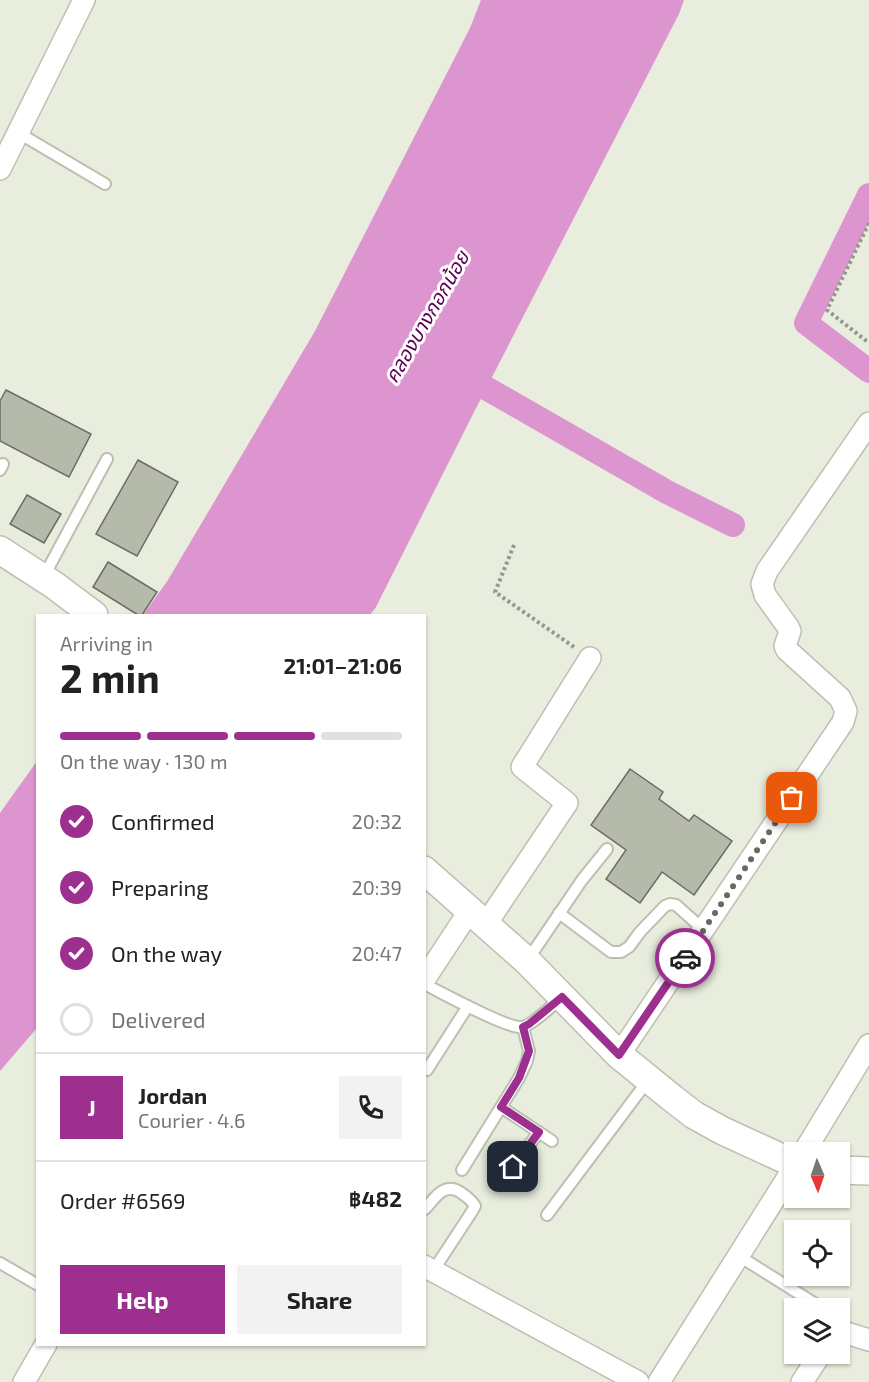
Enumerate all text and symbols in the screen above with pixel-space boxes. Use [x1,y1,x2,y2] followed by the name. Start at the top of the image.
[379,245,475,387] water label: คลองบางกอกน้อย
[60,631,153,655] text: Arriving in
[284,652,402,678] text: 21:01–21:06
[60,654,160,701] text: 2 min
[60,749,227,773] text: On the way · 130 m
[766,772,817,823] pin
[775,781,808,814] icon: bag
[60,805,93,838] icon: check
[111,808,215,834] text: Confirmed
[352,809,402,833] text: 20:32
[60,871,93,904] icon: check
[111,874,209,900] text: Preparing
[351,875,402,899] text: 20:39
[655,928,715,988] courier
[60,937,93,970] icon: check
[111,940,222,966] text: On the way
[351,941,402,965] text: 20:47
[669,942,702,975] icon: car
[111,1006,206,1032] text: Delivered
[339,1076,402,1139] button: phone
[138,1082,207,1108] text: Jordan
[87,1094,96,1120] text: J
[138,1108,245,1132] text: Courier · 4.6
[487,1141,538,1192] pin
[784,1142,850,1208] north arrow
[784,1142,850,1364] map controls
[496,1150,529,1183] icon: home
[349,1185,402,1211] text: ฿482
[60,1187,186,1213] text: Order #6569
[784,1220,850,1286] button: locate
[60,1265,225,1334] button: Help
[237,1265,402,1334] button: Share
[784,1298,850,1364] button: layers

